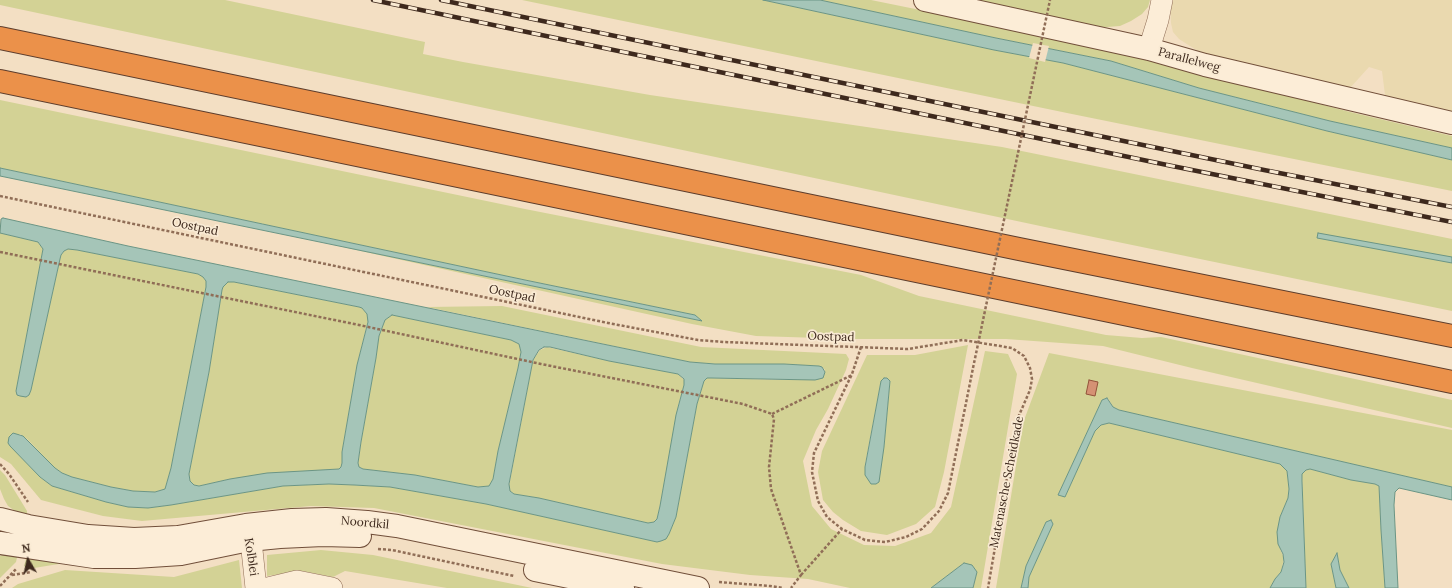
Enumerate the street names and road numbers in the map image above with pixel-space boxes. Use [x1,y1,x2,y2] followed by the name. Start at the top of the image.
[1156,45,1222,75] street label: Parallelweg
[170,215,220,239] street label: Oostpad
[487,282,537,306] street label: Oostpad
[807,329,855,345] street label: Oostpad
[987,415,1027,549] street label: Matenasche Scheidkade
[340,514,390,532] street label: Noordkil
[241,537,261,577] street label: Kolblei

